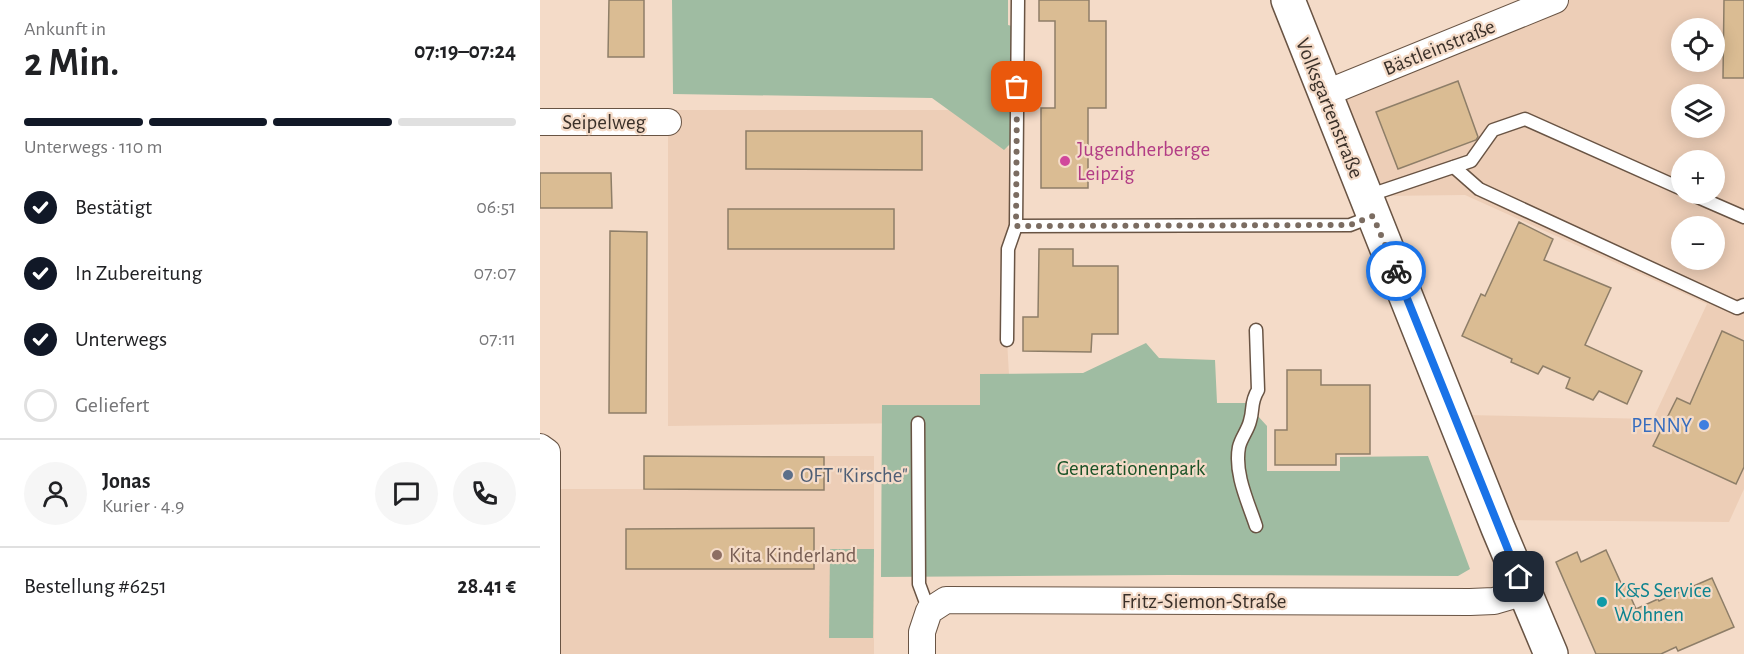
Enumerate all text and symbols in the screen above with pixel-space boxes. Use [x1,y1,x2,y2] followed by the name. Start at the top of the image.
[1380,16,1498,79] street label: Bästleinstraße
[1671,18,1725,270] map controls
[1671,18,1725,72] button: locate
[24,19,106,39] text: Ankunft in
[1292,35,1367,181] street label: Volksgartenstraße
[414,40,516,62] text: 07:19–07:24
[24,44,119,83] text: 2 Min.
[991,61,1042,112] pin
[1000,70,1033,103] icon: bag
[1671,84,1725,138] button: layers
[562,112,646,133] street label: Seipelweg
[24,137,163,157] text: Unterwegs · 110 m
[1077,139,1210,184] place label: Jugendherberge Leipzig
[1671,150,1725,204] button: +
[1058,154,1072,168] marker: Jugendherberge Leipzig
[24,191,57,224] icon: check
[75,196,152,218] text: Bestätigt
[476,197,516,217] text: 06:51
[1671,216,1725,270] button: −
[1366,241,1426,301] courier
[1380,255,1413,288] icon: bike
[24,257,57,290] icon: check
[75,262,202,284] text: In Zubereitung
[474,263,516,283] text: 07:07
[24,323,57,356] icon: check
[75,328,167,350] text: Unterwegs
[479,329,516,349] text: 07:11
[75,394,149,416] text: Geliefert
[1631,415,1692,436] place label: PENNY
[1697,418,1711,432] marker: PENNY
[1057,458,1206,479] park label: Generationenpark
[24,462,87,525] button: person
[375,462,438,525] button: chat
[453,462,516,525] button: phone
[800,465,908,486] place label: OFT "Kirsche"
[781,468,795,482] marker: OFT "Kirsche"
[102,470,150,492] text: Jonas
[102,496,184,516] text: Kurier · 4.9
[729,545,857,566] place label: Kita Kinderland
[710,548,724,562] marker: Kita Kinderland
[1493,551,1544,602] pin
[1502,560,1535,593] icon: home
[24,575,167,597] text: Bestellung #6251
[457,575,516,597] text: 28.41 €
[1614,580,1711,625] place label: K&S Service Wohnen
[1121,591,1287,612] street label: Fritz-Siemon-Straße
[1595,595,1609,609] marker: K&S Service Wohnen

